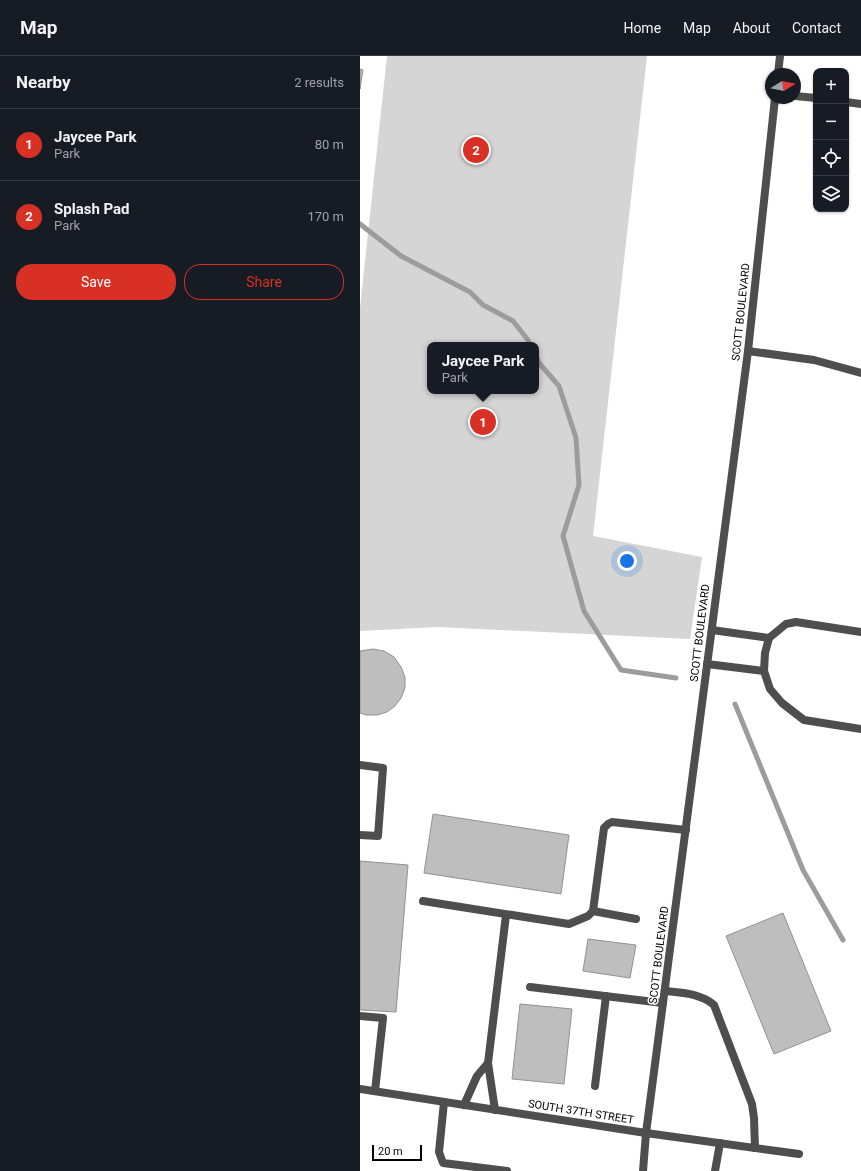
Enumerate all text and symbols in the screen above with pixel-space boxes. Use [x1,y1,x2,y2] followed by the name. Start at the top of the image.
[20,16,58,39] text: Map
[623,20,661,36] text: Home
[683,20,711,36] text: Map
[733,20,770,36] text: About
[792,20,841,36] text: Contact
[765,68,801,104] north arrow
[813,68,849,212] map controls
[813,68,849,104] button: +
[16,72,71,92] text: Nearby
[294,75,344,90] text: 2 results
[813,104,849,140] button: −
[54,128,137,146] text: Jaycee Park
[463,135,489,165] pin: 2
[25,137,33,152] text: 1
[315,137,344,152] text: 80 m
[813,140,849,176] button: locate
[54,146,80,161] text: Park
[813,176,849,212] button: layers
[54,200,130,218] text: Splash Pad
[25,209,33,224] text: 2
[307,209,344,224] text: 170 m
[54,218,80,233] text: Park
[729,262,753,362] street label: SCOTT BOULEVARD
[16,264,176,300] button: Save
[184,264,344,300] button: Share
[427,342,539,394] popup
[442,352,524,370] text: Jaycee Park
[442,370,468,385] text: Park
[470,407,496,437] pin: 1
[617,551,637,571] your location
[688,583,712,683] street label: SCOTT BOULEVARD
[647,905,671,1005] street label: SCOTT BOULEVARD
[527,1097,635,1127] street label: SOUTH 37TH STREET
[372,1143,422,1162] scale bar
[378,1145,403,1158] text: 20 m

